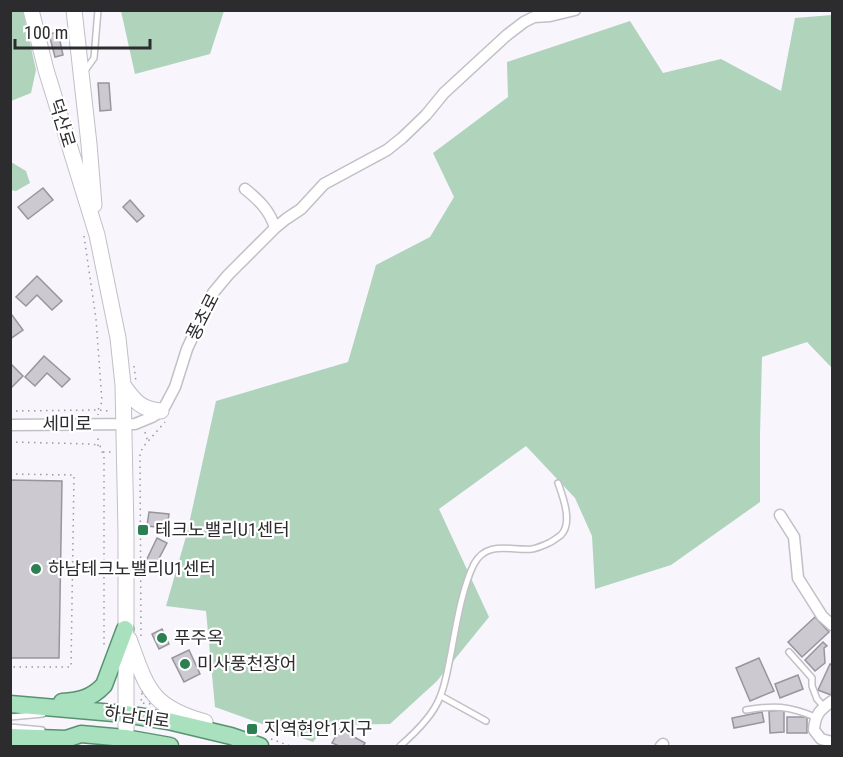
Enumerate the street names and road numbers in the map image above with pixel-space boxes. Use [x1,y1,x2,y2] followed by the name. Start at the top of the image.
[45,96,80,150] street label: 덕산로
[182,290,223,344] street label: 풍초로
[42,413,92,434] street label: 세미로
[103,701,171,732] street label: 하남대로

